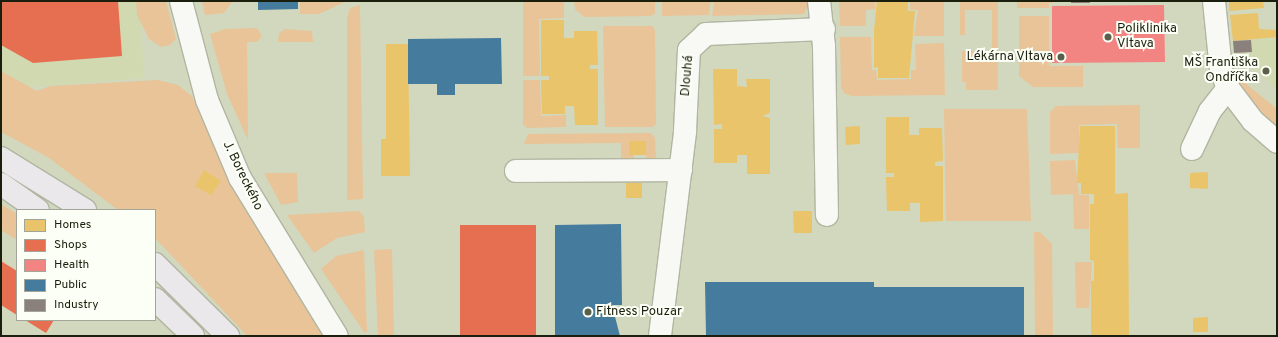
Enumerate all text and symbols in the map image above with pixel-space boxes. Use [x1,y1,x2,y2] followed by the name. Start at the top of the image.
[1117,22,1177,53] place label: Poliklinika Vltava
[1102,31,1114,43] marker: Poliklinika Vltava
[966,49,1053,65] place label: Lékárna Vltava
[1056,52,1066,62] marker: Lékárna Vltava
[678,55,698,97] street label: Dlouhá
[1184,56,1258,87] place label: MŠ Františka Ondříčka
[1261,66,1271,76] marker: MŠ Františka Ondříčka
[219,139,265,213] street label: J. Boreckého
[16,209,156,321] legend
[54,217,91,233] text: Homes
[54,237,87,253] text: Shops
[54,257,89,273] text: Health
[54,277,87,293] text: Public
[54,297,99,313] text: Industry
[596,304,682,320] place label: Fitness Pouzar
[583,307,593,317] marker: Fitness Pouzar

